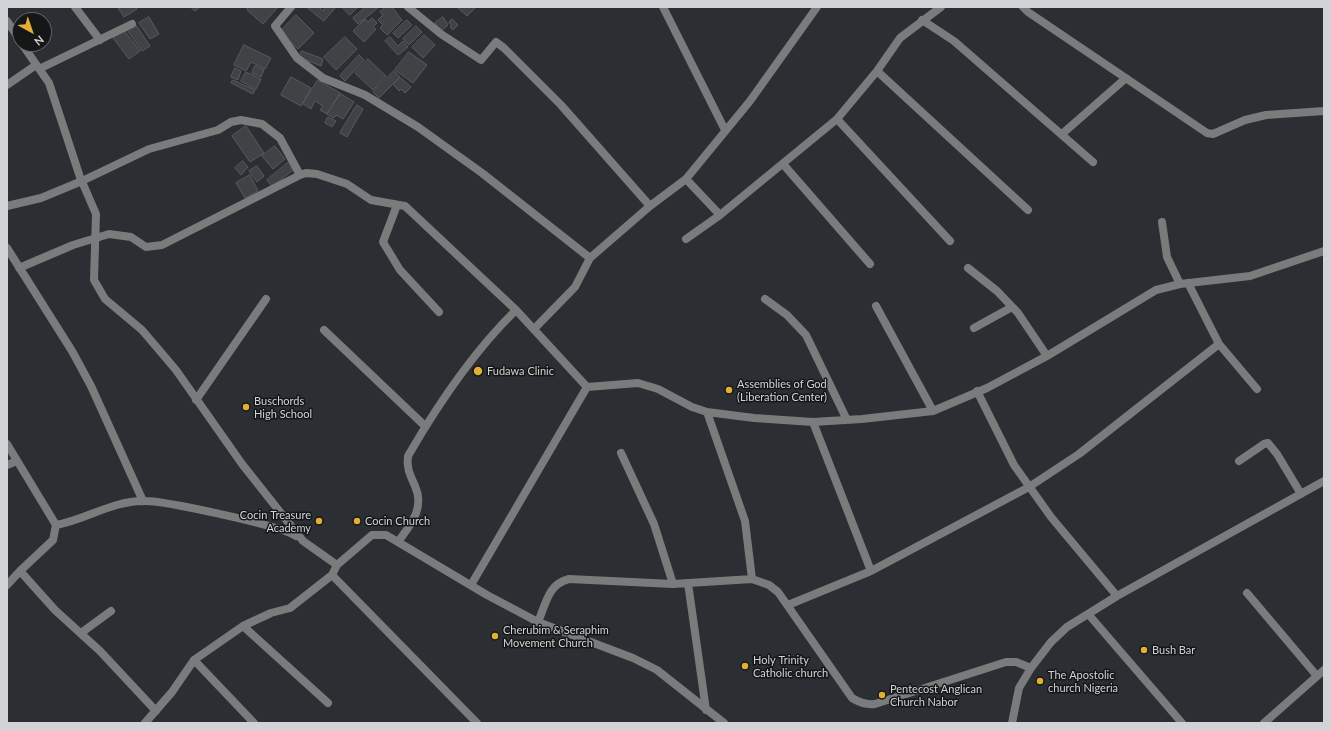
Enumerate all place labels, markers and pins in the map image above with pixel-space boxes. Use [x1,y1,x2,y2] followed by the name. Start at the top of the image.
[487,364,554,378] place label: Fudawa Clinic
[472,365,484,377] marker: Fudawa Clinic
[737,377,827,403] place label: Assemblies of God (Liberation Center)
[724,385,734,395] marker: Assemblies of God (Liberation Center)
[254,394,312,420] place label: Buschords High School
[241,402,251,412] marker: Buschords High School
[240,508,311,534] place label: Cocin Treasure Academy
[365,514,430,528] place label: Cocin Church
[314,516,324,526] marker: Cocin Treasure Academy
[352,516,362,526] marker: Cocin Church
[503,623,609,649] place label: Cherubim & Seraphim Movement Church
[490,631,500,641] marker: Cherubim & Seraphim Movement Church
[1152,643,1195,657] place label: Bush Bar
[1139,645,1149,655] marker: Bush Bar
[753,653,828,679] place label: Holy Trinity Catholic church
[740,661,750,671] marker: Holy Trinity Catholic church
[1048,668,1118,694] place label: The Apostolic church Nigeria
[1035,676,1045,686] marker: The Apostolic church Nigeria
[890,682,982,708] place label: Pentecost Anglican Church Nabor
[877,690,887,700] marker: Pentecost Anglican Church Nabor

